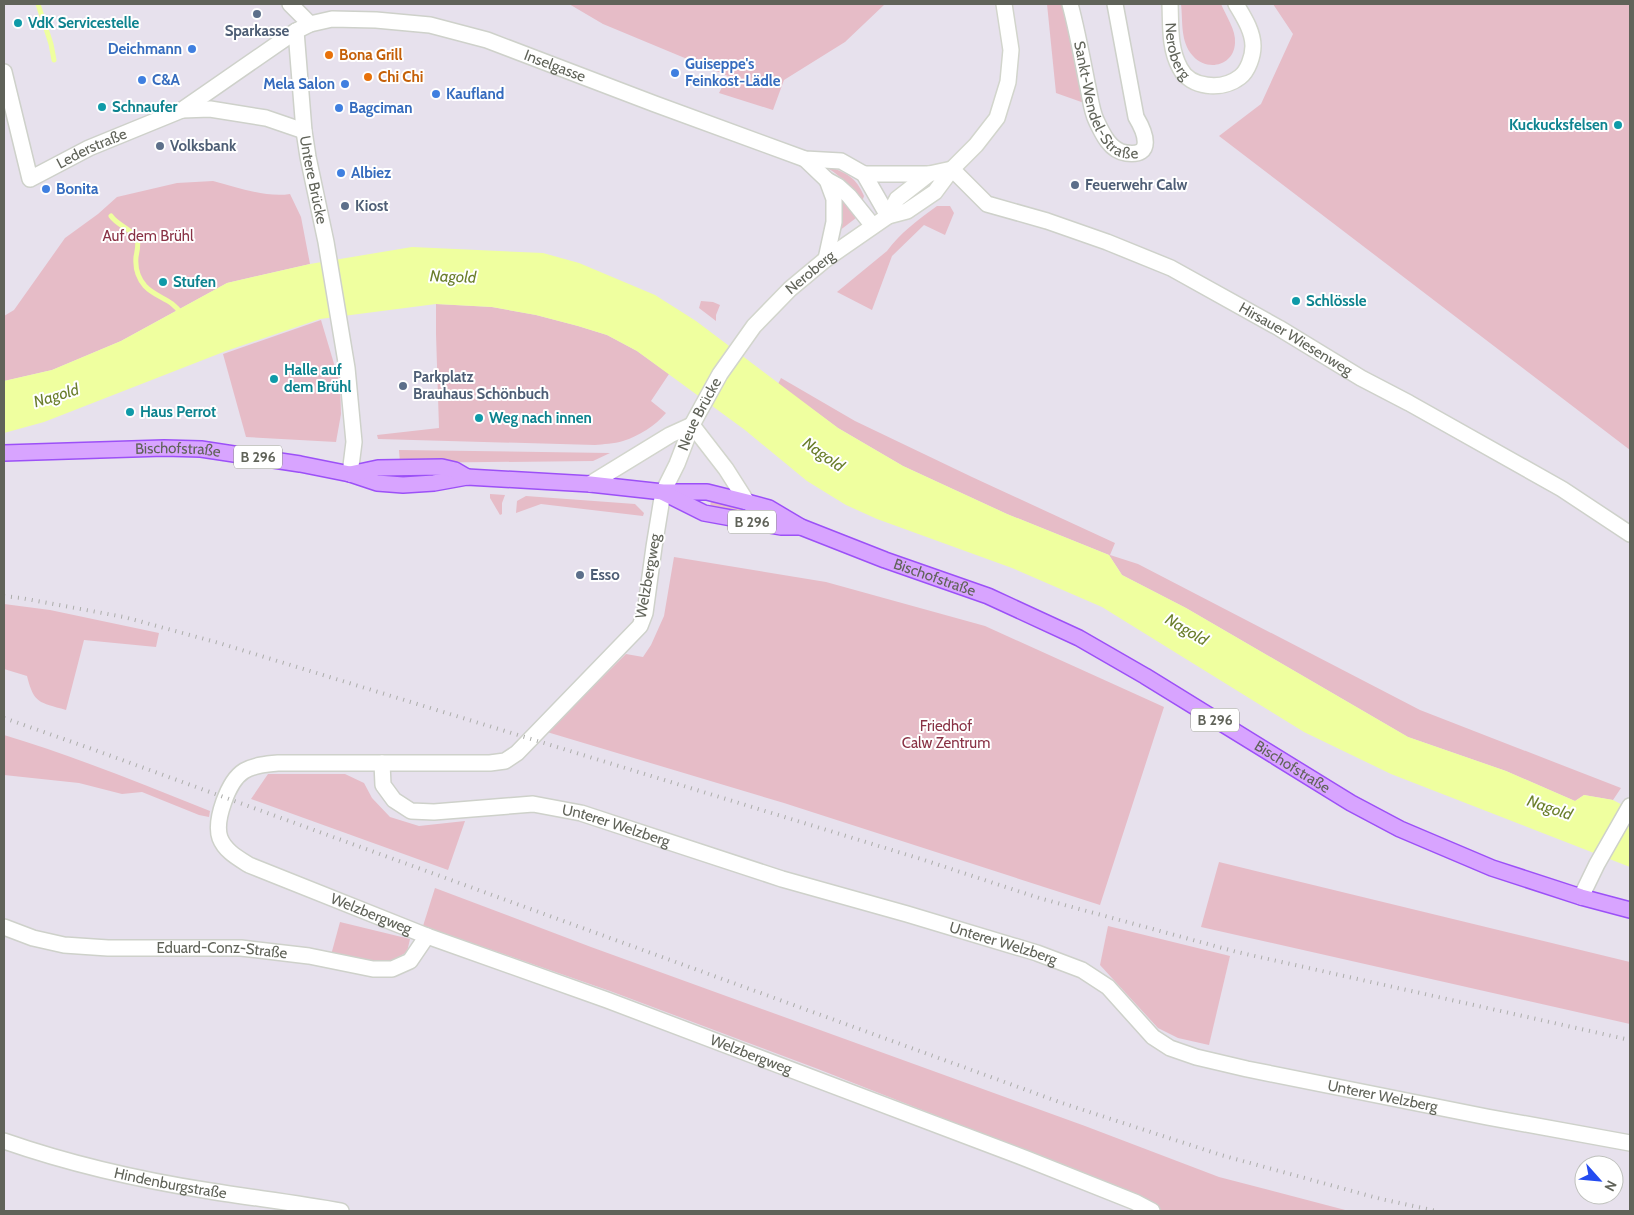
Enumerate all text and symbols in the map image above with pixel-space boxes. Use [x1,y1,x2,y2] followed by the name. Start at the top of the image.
[251,8,263,20] marker: Sparkasse
[28,14,140,32] place label: VdK Servicestelle
[12,17,24,29] marker: VdK Servicestelle
[225,22,290,40] place label: Sparkasse
[1161,22,1194,84] street label: Neroberg
[1070,39,1139,163] street label: Sankt-Wendel-Straße
[108,40,182,58] place label: Deichmann
[186,43,198,55] marker: Deichmann
[339,46,402,64] place label: Bona Grill
[522,46,588,86] street label: Inselgasse
[323,49,335,61] marker: Bona Grill
[685,55,781,90] place label: Guiseppe's Feinkost-Lädle
[669,67,681,79] marker: Guiseppe's Feinkost-Lädle
[378,68,423,86] place label: Chi Chi
[152,71,181,89] place label: C&A
[362,71,374,83] marker: Chi Chi
[136,74,148,86] marker: C&A
[263,75,335,93] place label: Mela Salon
[339,78,351,90] marker: Mela Salon
[446,85,504,103] place label: Kaufland
[430,88,442,100] marker: Kaufland
[112,98,178,116] place label: Schnaufer
[349,99,413,117] place label: Bagciman
[96,101,108,113] marker: Schnaufer
[333,102,345,114] marker: Bagciman
[1509,116,1608,134] place label: Kuckucksfelsen
[1612,119,1624,131] marker: Kuckucksfelsen
[54,124,130,172] street label: Lederstraße
[296,134,331,226] street label: Untere Brücke
[170,137,237,155] place label: Volksbank
[154,140,166,152] marker: Volksbank
[351,164,391,182] place label: Albiez
[335,167,347,179] marker: Albiez
[1085,176,1188,194] place label: Feuerwehr Calw
[1069,179,1081,191] marker: Feuerwehr Calw
[56,180,99,198] place label: Bonita
[40,183,52,195] marker: Bonita
[355,197,388,215] place label: Kiost
[339,200,351,212] marker: Kiost
[103,227,194,245] park label: Auf dem Brühl
[782,246,839,298] street label: Neroberg
[429,266,477,287] water label: Nagold
[173,273,216,291] place label: Stufen
[157,276,169,288] marker: Stufen
[1306,292,1367,310] place label: Schlössle
[1290,295,1302,307] marker: Schlössle
[1236,299,1356,380] street label: Hirsauer Wiesenweg
[284,361,351,396] place label: Halle auf dem Brühl
[413,368,549,403] place label: Parkplatz Brauhaus Schönbuch
[268,373,280,385] marker: Halle auf dem Brühl
[674,374,725,453] street label: Neue Brücke
[31,379,82,411] water label: Nagold
[397,380,409,392] marker: Parkplatz Brauhaus Schönbuch
[140,403,216,421] place label: Haus Perrot
[124,406,136,418] marker: Haus Perrot
[489,409,592,427] place label: Weg nach innen
[473,412,485,424] marker: Weg nach innen
[799,433,849,476] water label: Nagold
[135,439,222,461] street label: Bischofstraße
[234,446,282,468] road number: B 296
[728,511,776,534] road number: B 296
[632,532,664,620] street label: Welzbergweg
[891,555,978,600] street label: Bischofstraße
[590,566,620,584] place label: Esso
[574,569,586,581] marker: Esso
[1162,609,1212,650] water label: Nagold
[1191,708,1239,732] road number: B 296
[902,717,990,752] park label: Friedhof Calw Zentrum
[1251,737,1334,797] street label: Bischofstraße
[1525,791,1576,824] water label: Nagold
[561,801,673,851] street label: Unterer Welzberg
[328,889,415,938] street label: Welzbergweg
[947,918,1060,969] street label: Unterer Welzberg
[157,939,289,962] street label: Eduard-Conz-Straße
[707,1031,795,1078] street label: Welzbergweg
[1326,1076,1440,1116] street label: Unterer Welzberg
[1574,1155,1624,1205] north arrow
[112,1164,228,1203] street label: Hindenburgstraße
[1600,1177,1621,1194] text: N

